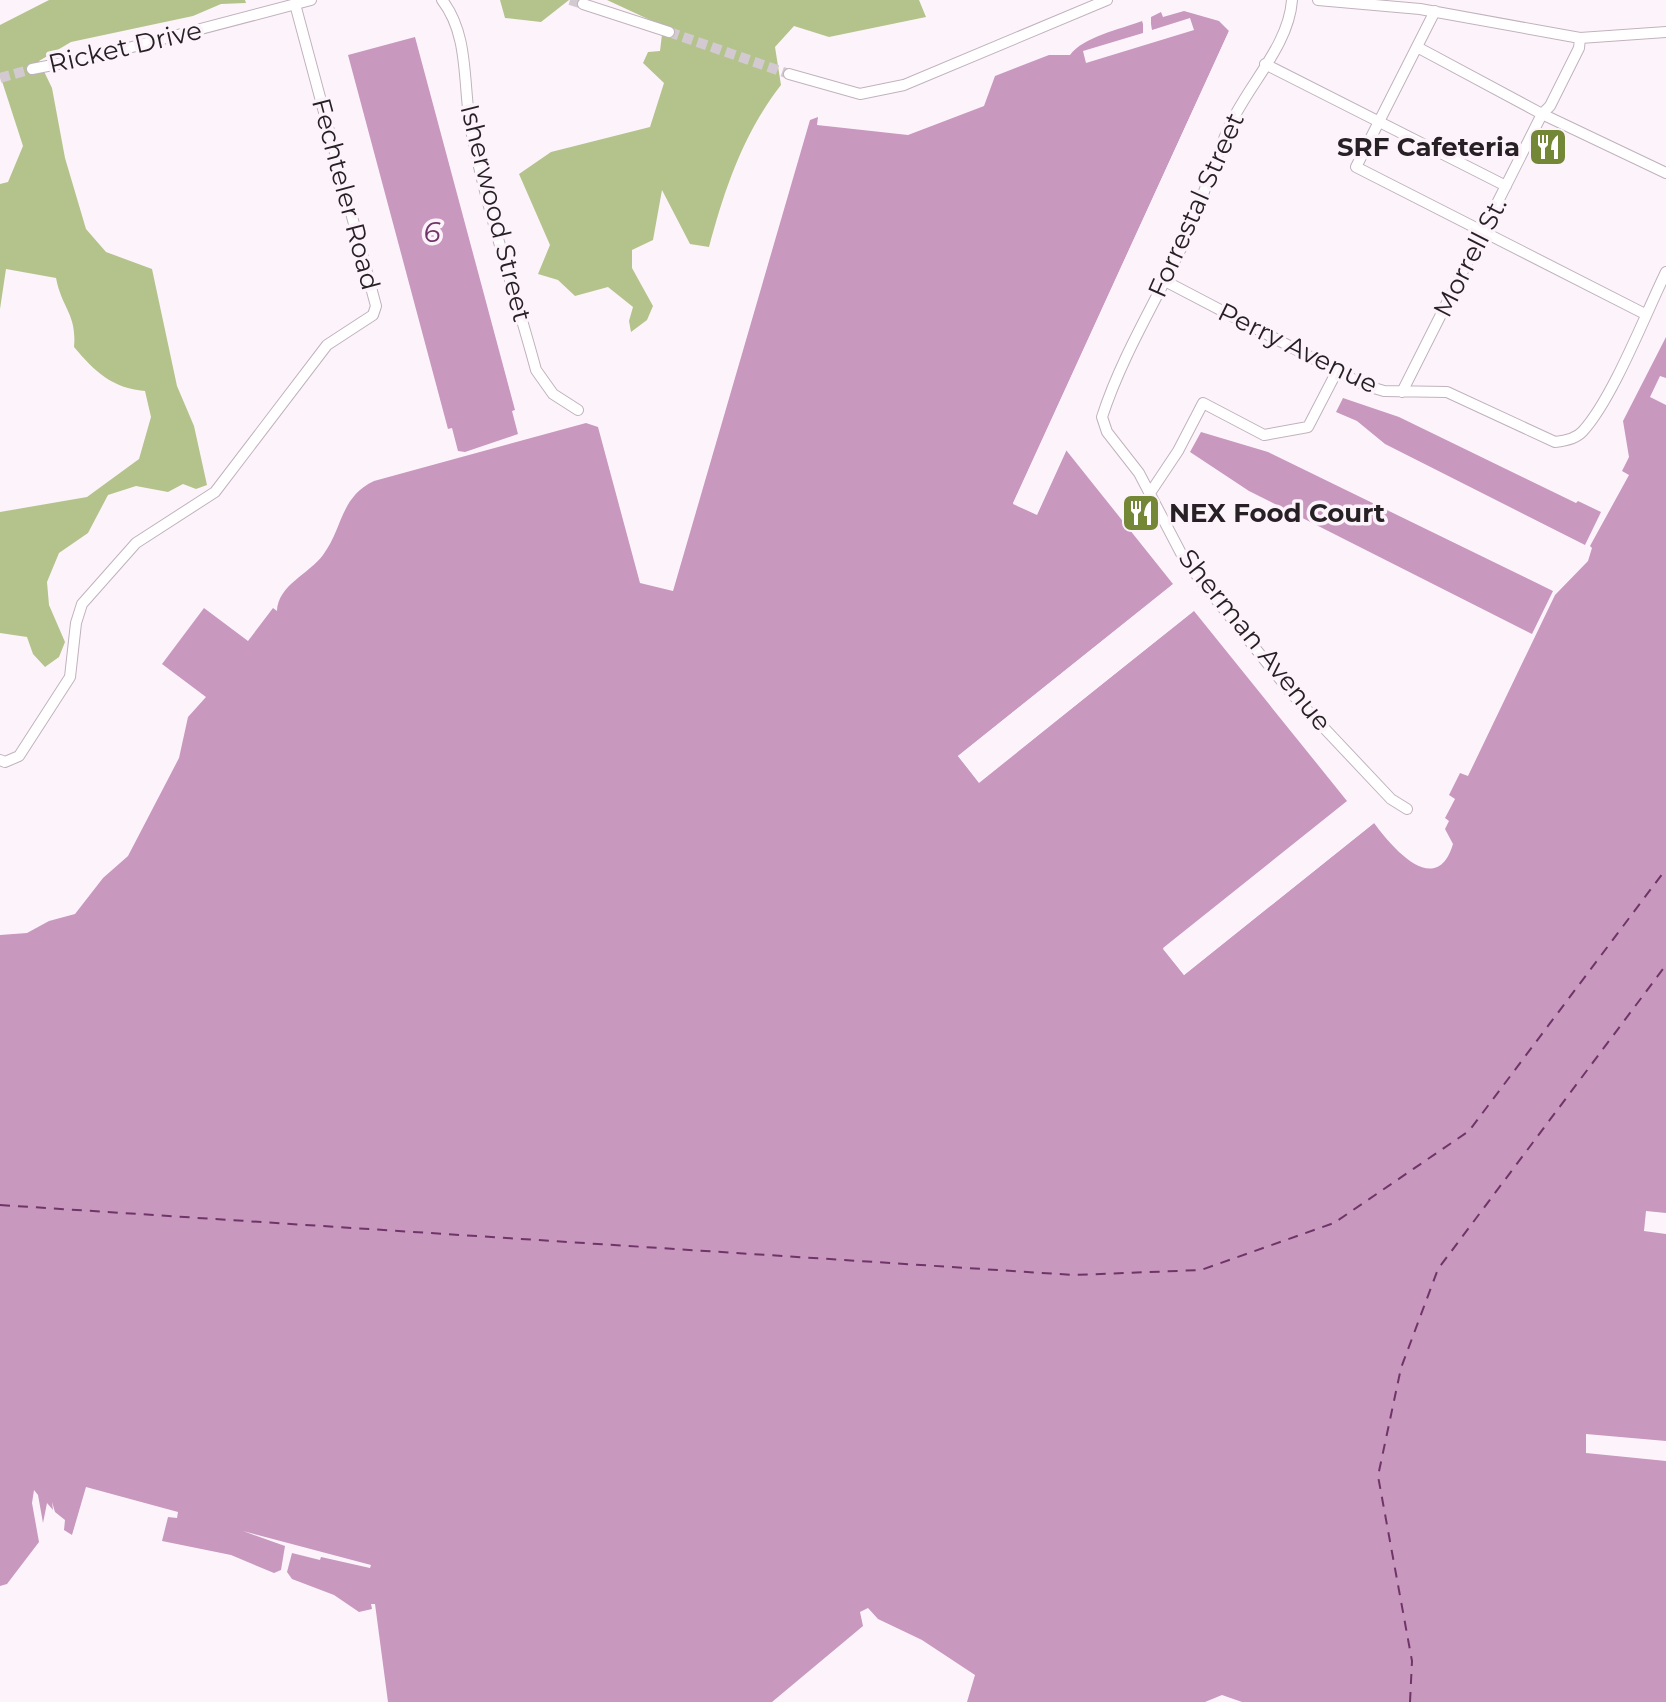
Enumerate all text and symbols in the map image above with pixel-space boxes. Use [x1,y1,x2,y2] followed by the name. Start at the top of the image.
[45,14,205,80] street label: Ricket Drive
[305,95,387,293] street label: Fechteler Road
[454,101,538,325] street label: Isherwood Street
[1141,108,1251,302] street label: Forrestal Street
[1527,126,1569,168] restaurant icon: SRF Cafeteria
[1337,131,1520,163] place label: SRF Cafeteria
[1426,192,1514,322] street label: Morrell St.
[423,215,441,249] water label: 6
[1213,296,1383,400] street label: Perry Avenue
[1120,492,1162,534] restaurant icon: NEX Food Court
[1169,497,1385,529] place label: NEX Food Court
[1172,543,1338,737] street label: Sherman Avenue

